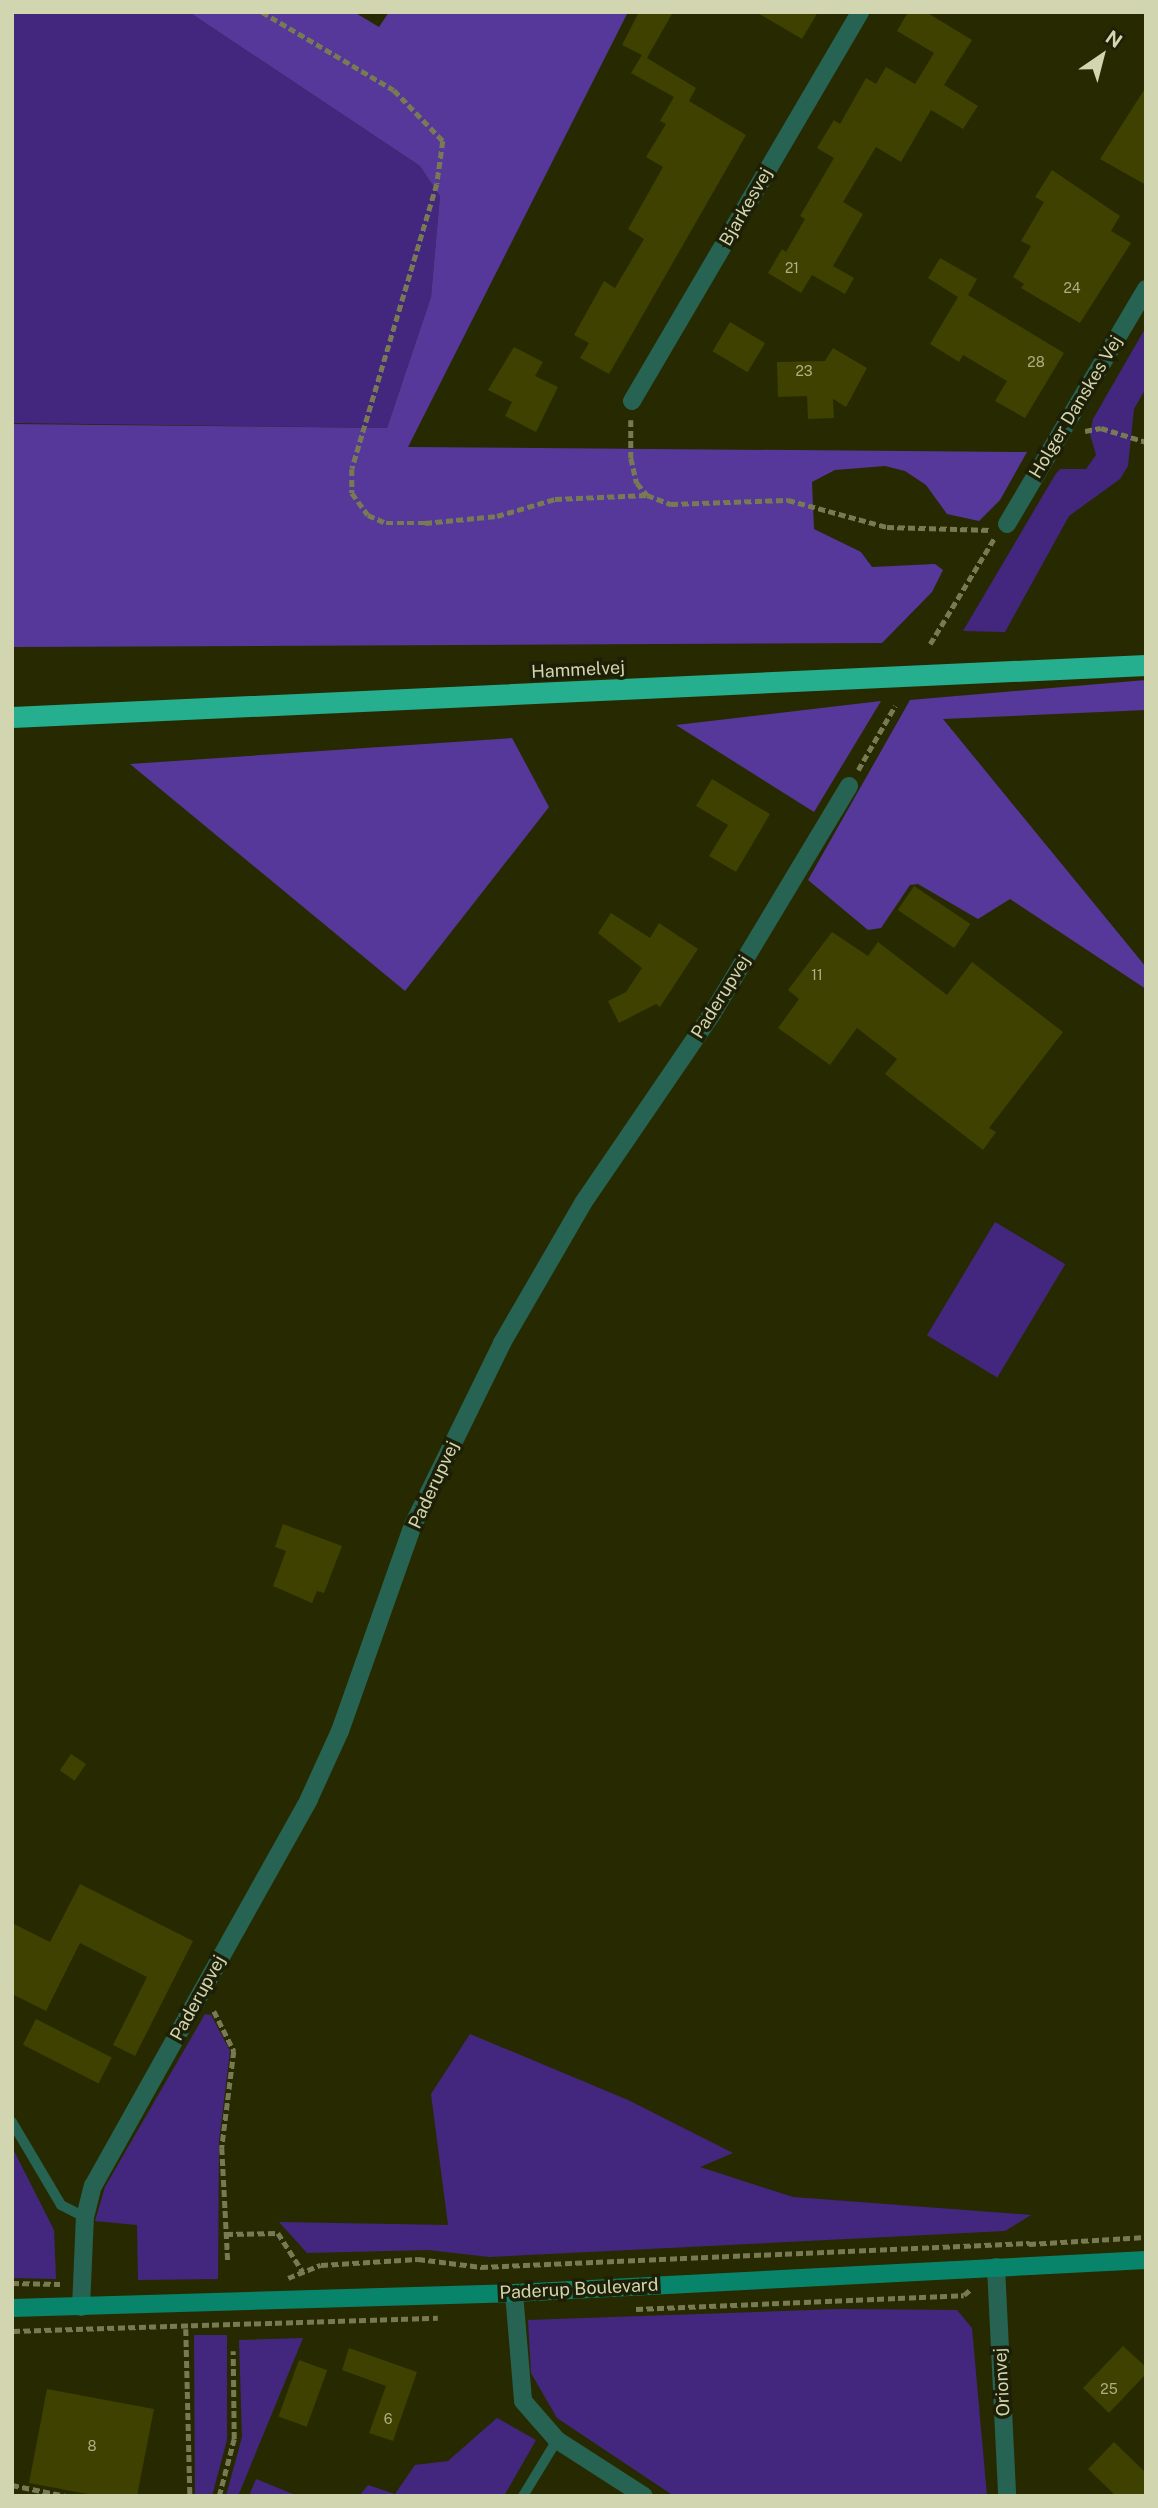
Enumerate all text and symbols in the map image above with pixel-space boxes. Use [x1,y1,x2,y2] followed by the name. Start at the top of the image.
[1067,21,1137,91] north arrow
[1102,26,1126,52] text: N
[715,164,777,250] street label: Bjarkesvej
[785,260,799,276] house number: 21
[1063,280,1081,296] house number: 24
[1025,331,1127,483] street label: Holger Danskes Vej
[1027,354,1045,370] house number: 28
[795,363,813,379] house number: 23
[531,657,625,683] street label: Hammelvej
[687,951,755,1043] street label: Paderupvej
[811,967,823,983] house number: 11
[404,1438,464,1532] street label: Paderupvej
[166,1952,230,2044] street label: Paderupvej
[499,2274,659,2304] street label: Paderup Boulevard
[989,2347,1015,2417] street label: Orionvej
[1100,2381,1118,2397] house number: 25
[384,2411,392,2427] house number: 6
[87,2438,97,2454] house number: 8

